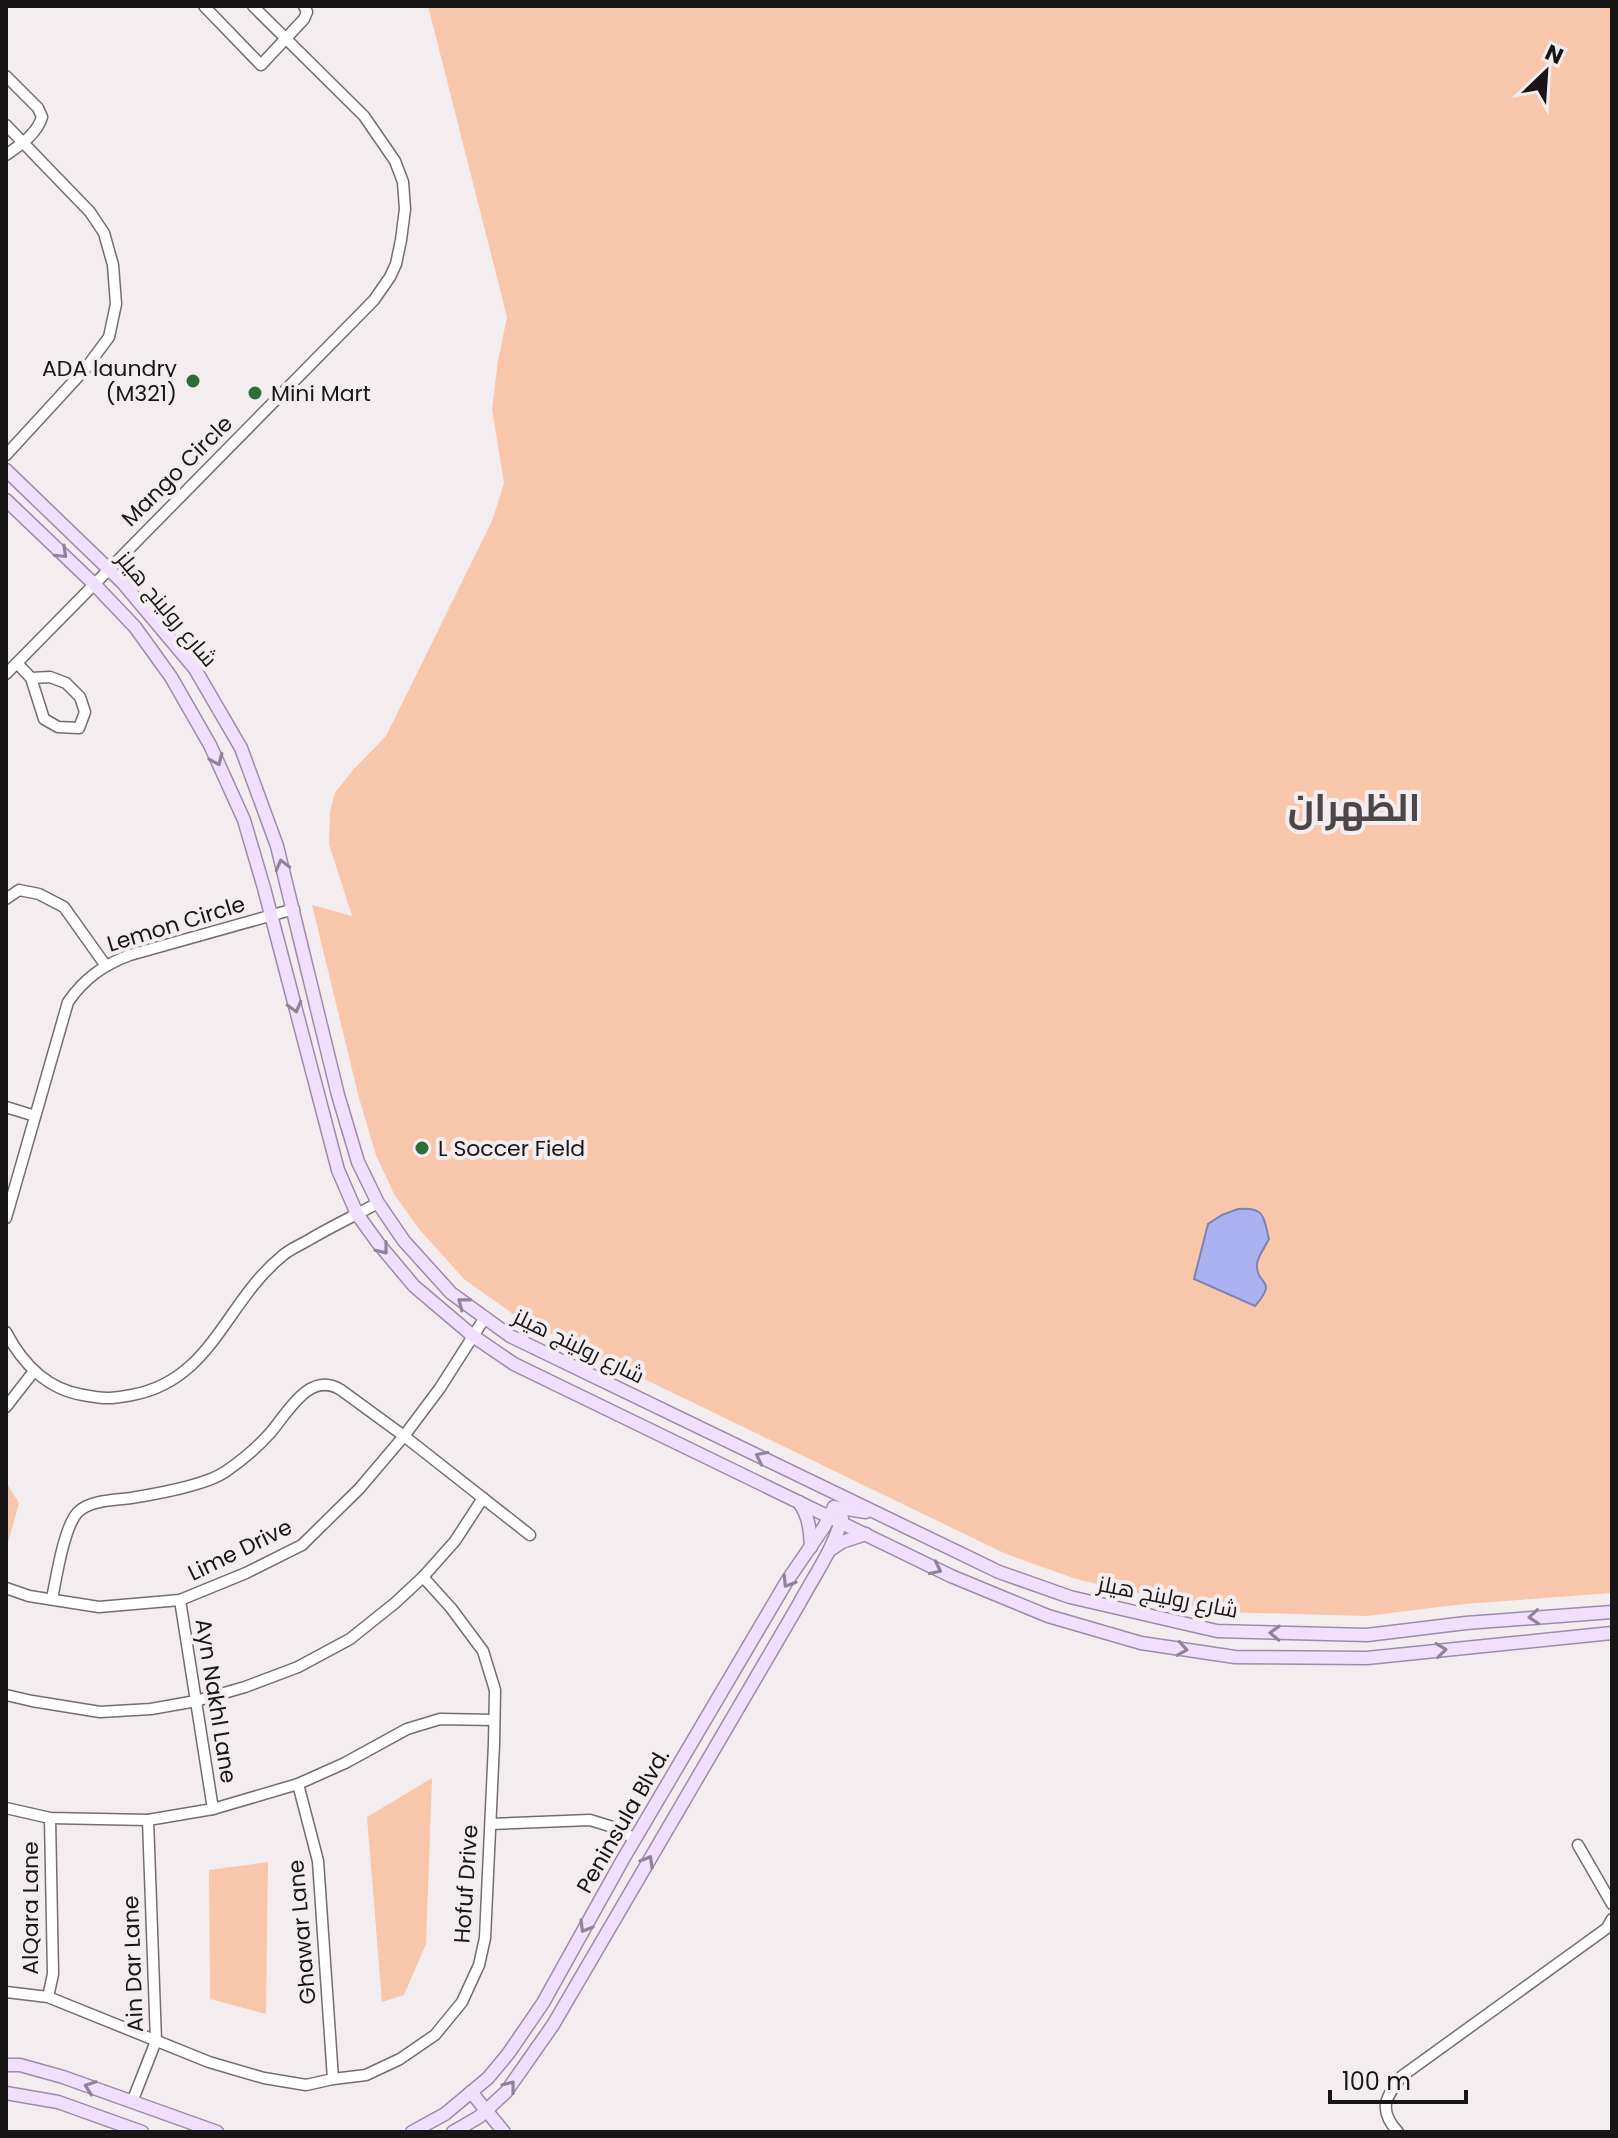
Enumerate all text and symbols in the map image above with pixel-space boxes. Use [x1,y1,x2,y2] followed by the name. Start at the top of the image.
[1506,32,1586,112] north arrow
[1540,37,1568,72] text: N
[42,353,178,409] place label: ADA laundry (M321)
[184,372,202,390] marker: ADA laundry (M321)
[271,378,371,409] place label: Mini Mart
[246,384,264,402] marker: Mini Mart
[115,409,239,533] street label: Mango Circle
[108,543,225,673] street label: شارع رولينج هيلز
[53,544,67,559] one-way arrow
[207,752,223,766] one-way arrow
[1288,781,1420,834] district label: الظهران
[275,859,291,872] one-way arrow
[103,888,249,960] street label: Lemon Circle
[286,1000,303,1014] one-way arrow
[438,1133,585,1164] place label: L Soccer Field
[413,1139,431,1157] marker: L Soccer Field
[374,1240,388,1255] one-way arrow
[457,1298,472,1312] one-way arrow
[506,1300,650,1391] street label: شارع رولينج هيلز
[754,1451,769,1467] one-way arrow
[183,1511,297,1589] street label: Lime Drive
[927,1559,942,1575] one-way arrow
[1093,1568,1241,1626] street label: شارع رولينج هيلز
[782,1573,797,1588] one-way arrow
[1527,1609,1540,1626] one-way arrow
[188,1616,244,1786] street label: Ayn Nakhl Lane
[1268,1625,1281,1642] one-way arrow
[1175,1640,1189,1657] one-way arrow
[1435,1641,1448,1658] one-way arrow
[569,1743,677,1899] street label: Peninsula Blvd.
[446,1824,486,1944] street label: Hofuf Drive
[15,1841,46,1975] street label: AlQara Lane
[638,1855,654,1870] one-way arrow
[280,1858,324,2006] street label: Ghawar Lane
[115,1895,151,2033] street label: Ain Dar Lane
[579,1918,595,1933] one-way arrow
[1330,2054,1466,2104] scale bar
[1342,2065,1411,2098] text: 100 m
[84,2080,98,2097] one-way arrow
[500,2080,514,2095] one-way arrow

